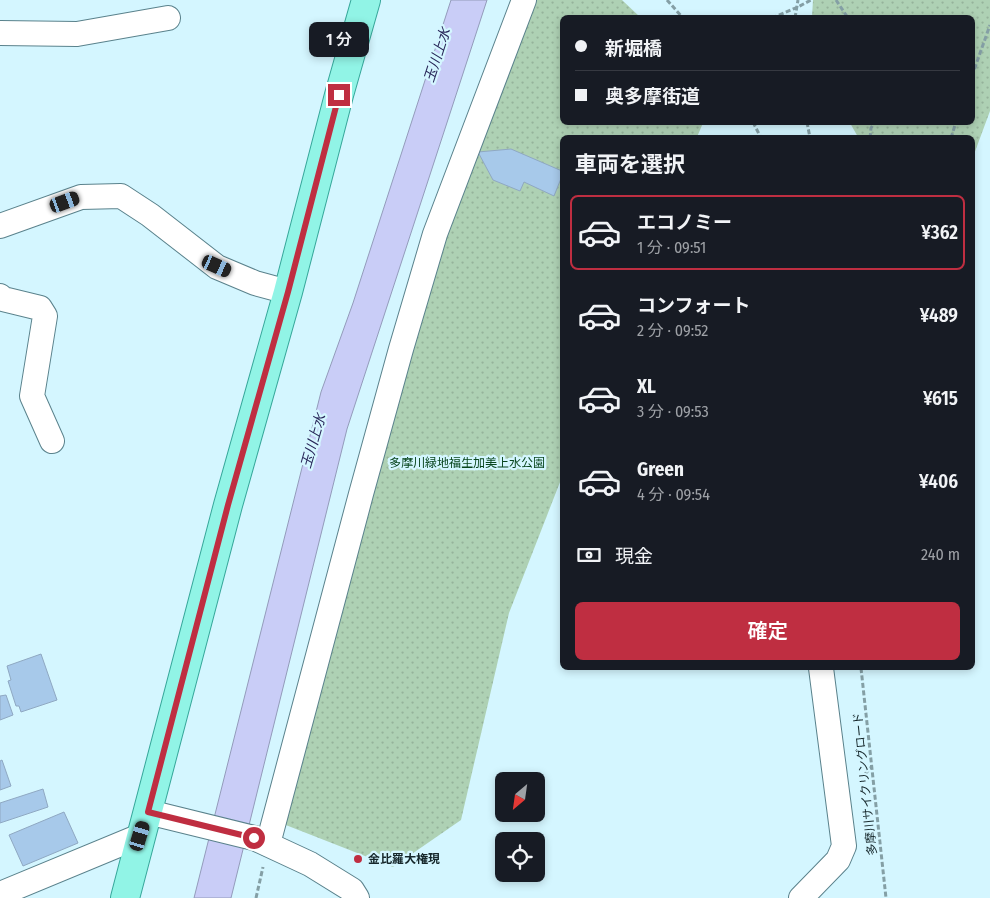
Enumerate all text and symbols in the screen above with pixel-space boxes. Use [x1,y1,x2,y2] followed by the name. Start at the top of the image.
[309,22,369,58] callout: 1 分
[421,24,455,84] water label: 玉川上水
[326,30,352,49] text: 1 分
[605,37,662,60] text: 新堀橋
[328,84,350,106] route end
[605,85,700,108] text: 奥多摩街道
[575,151,685,178] text: 車両を選択
[48,190,81,214] car
[577,210,622,255] icon: car
[637,211,732,234] text: エコノミー
[921,221,958,244] text: ¥362
[637,238,706,257] text: 1 分 · 09:51
[200,253,233,279] car
[577,293,622,338] icon: car
[637,294,750,317] text: コンフォート
[920,304,958,327] text: ¥489
[637,321,708,340] text: 2 分 · 09:52
[637,375,656,398] text: XL
[577,376,622,421] icon: car
[923,387,958,410] text: ¥615
[637,402,709,421] text: 3 分 · 09:53
[298,410,330,470] water label: 玉川上水
[389,456,545,470] park label: 多摩川緑地福生加美上水公園
[637,458,684,481] text: Green
[577,459,622,504] icon: car
[919,470,958,493] text: ¥406
[637,485,710,504] text: 4 分 · 09:54
[575,541,603,569] icon: cash
[615,545,653,568] text: 現金
[921,545,960,564] text: 240 m
[575,602,960,660] button: 確定
[851,712,879,856] street label: 多摩川サイクリングロード
[495,772,545,822] north arrow
[495,772,545,882] map controls
[128,819,151,853] car
[243,827,265,849] route start
[495,832,545,882] button: locate
[368,852,440,866] place label: 金比羅大権現
[352,853,364,865] marker: 金比羅大権現

